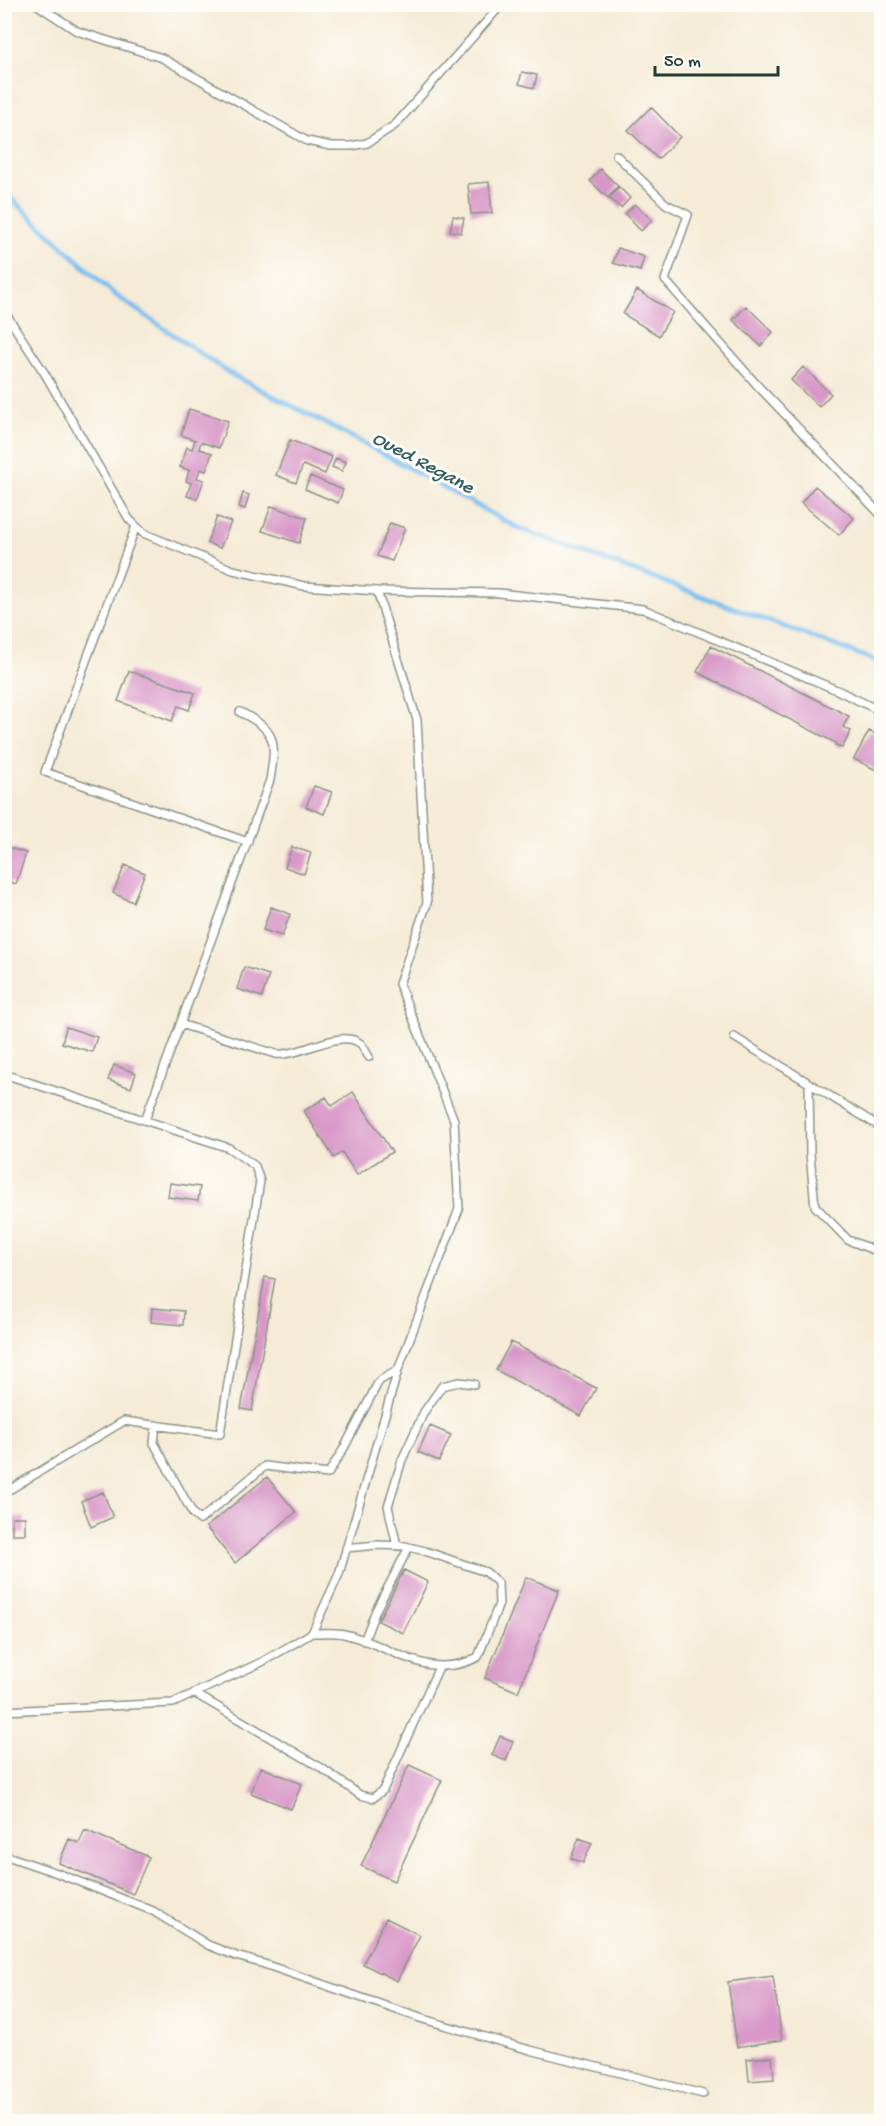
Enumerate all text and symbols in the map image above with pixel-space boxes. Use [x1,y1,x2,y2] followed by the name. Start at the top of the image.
[655,39,778,77] scale bar
[664,52,701,73] text: 50 m
[368,428,477,501] water label: Oued Regane

